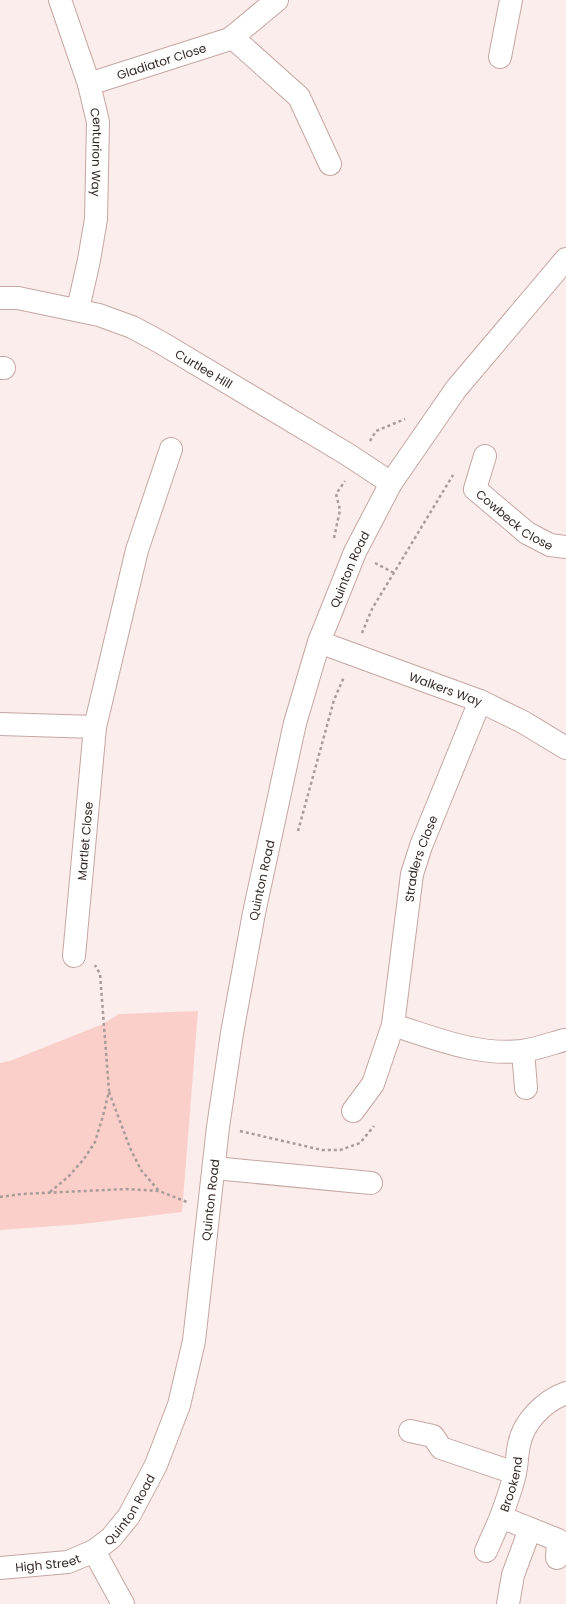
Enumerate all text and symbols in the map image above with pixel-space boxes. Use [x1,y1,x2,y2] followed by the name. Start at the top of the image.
[115,39,208,83] street label: Gladiator Close
[86,106,107,197] street label: Centurion Way
[172,345,236,392] street label: Curtlee Hill
[473,485,556,554] street label: Cowbeck Close
[325,528,373,610] street label: Quinton Road
[407,667,485,710] street label: Walkers Way
[73,801,97,881] street label: Martlet Close
[400,813,441,903] street label: Stradlers Close
[244,838,278,922] street label: Quinton Road
[197,1158,223,1242] street label: Quinton Road
[495,1456,526,1514] street label: Brookend
[100,1471,158,1549] street label: Quinton Road
[14,1549,83,1575] street label: High Street

